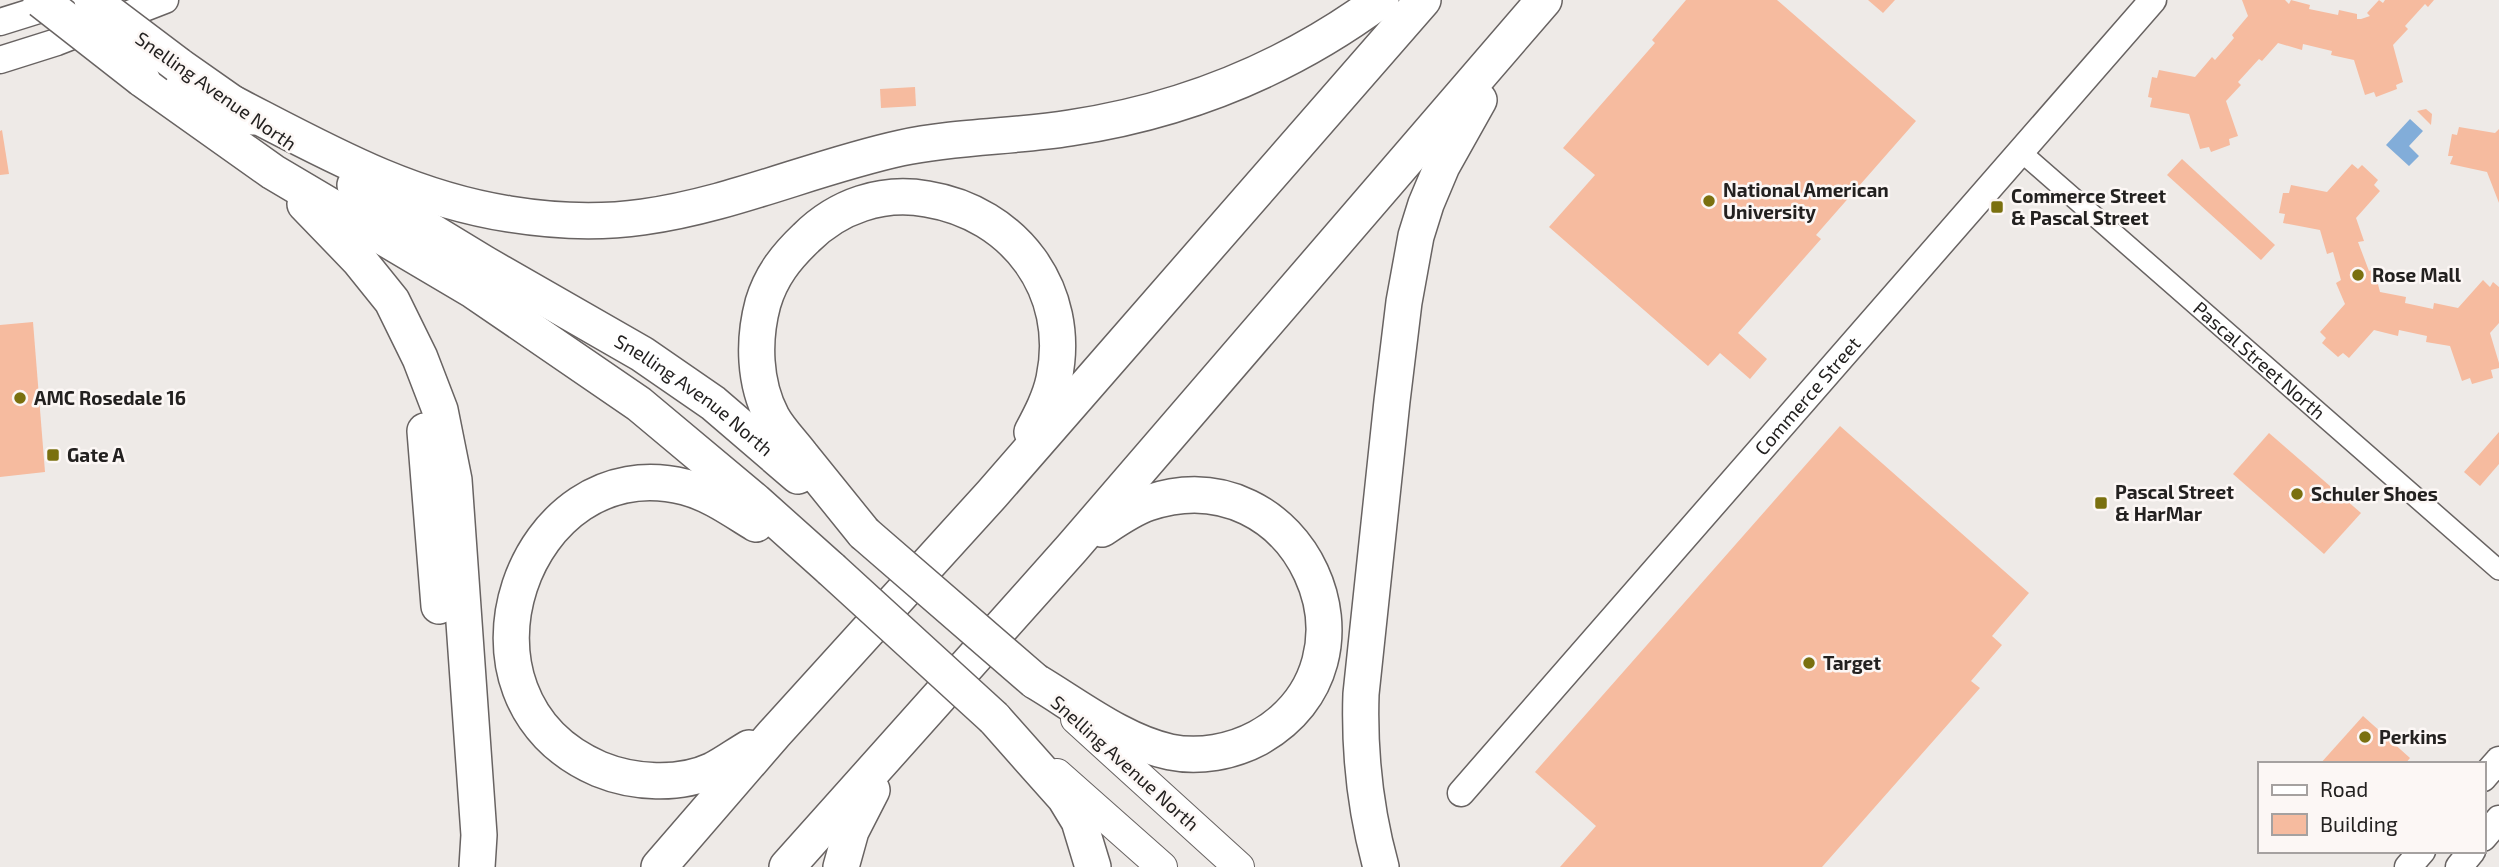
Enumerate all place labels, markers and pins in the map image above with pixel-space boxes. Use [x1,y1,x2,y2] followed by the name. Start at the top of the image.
[1723,178,1889,224] place label: National American University
[2011,184,2166,229] place label: Commerce Street & Pascal Street
[1701,193,1717,209] marker: National American University
[1989,199,2005,215] marker: Commerce Street & Pascal Street
[2372,263,2462,286] place label: Rose Mall
[2350,267,2366,283] marker: Rose Mall
[34,386,186,409] place label: AMC Rosedale 16
[12,390,28,406] marker: AMC Rosedale 16
[67,443,125,466] place label: Gate A
[45,447,61,463] marker: Gate A
[2115,480,2234,525] place label: Pascal Street & HarMar
[2311,482,2438,505] place label: Schuler Shoes
[2289,486,2305,502] marker: Schuler Shoes
[2093,495,2109,511] marker: Pascal Street & HarMar
[1823,651,1881,674] place label: Target
[1801,655,1817,671] marker: Target
[2379,725,2447,748] place label: Perkins
[2357,729,2373,745] marker: Perkins

